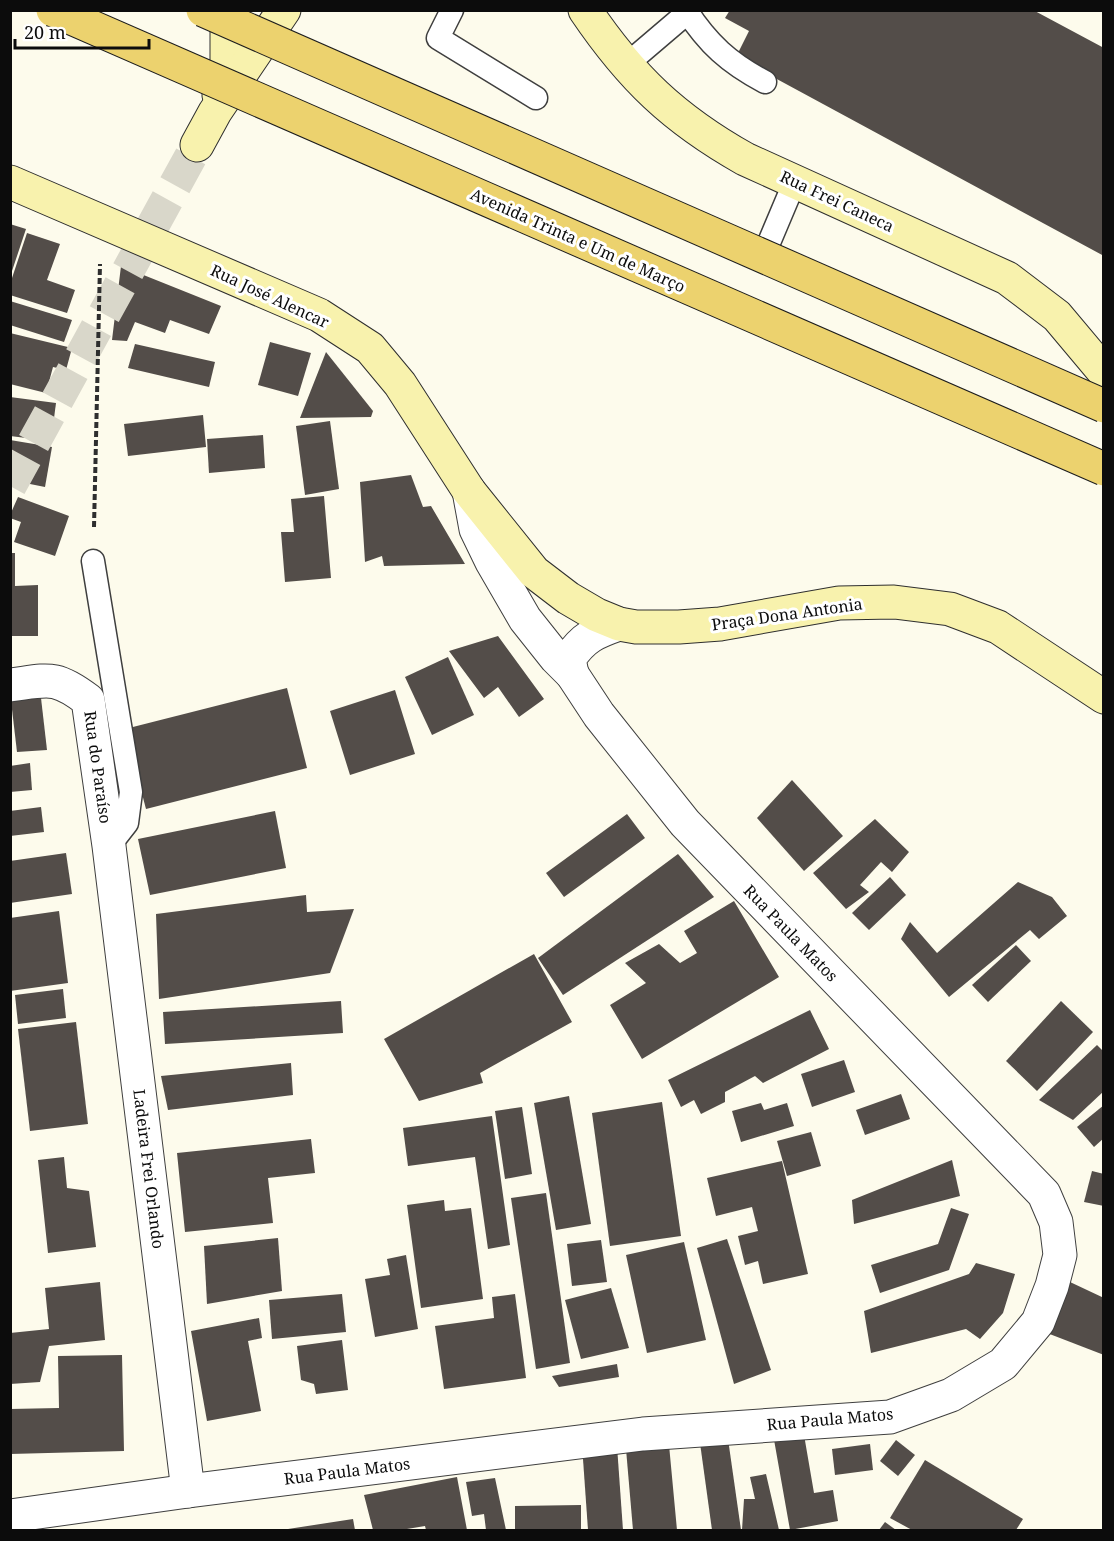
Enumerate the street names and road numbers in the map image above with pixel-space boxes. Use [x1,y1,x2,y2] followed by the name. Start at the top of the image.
[777,165,897,237] street label: Rua Frei Caneca
[467,183,689,297] street label: Avenida Trinta e Um de Março
[207,259,333,333] street label: Rua José Alencar
[710,593,864,635] street label: Praça Dona Antonia
[79,709,117,825] street label: Rua do Paraíso
[739,880,843,986] street label: Rua Paula Matos
[128,1088,170,1250] street label: Ladeira Frei Orlando
[766,1403,894,1435] street label: Rua Paula Matos
[283,1452,411,1490] street label: Rua Paula Matos

